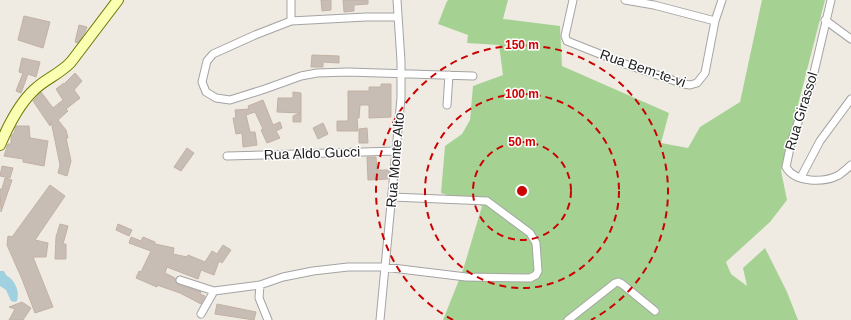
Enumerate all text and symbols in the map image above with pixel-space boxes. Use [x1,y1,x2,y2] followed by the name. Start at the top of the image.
[505,38,539,52] text: 150 m
[598,46,688,90] street label: Rua Bem-te-vi
[782,70,820,152] street label: Rua Girassol
[505,87,539,101] text: 100 m
[383,111,407,208] street label: Rua Monte Alto
[508,135,536,149] text: 50 m
[264,143,360,163] street label: Rua Aldo Gucci
[515,184,529,198] centre of rings

